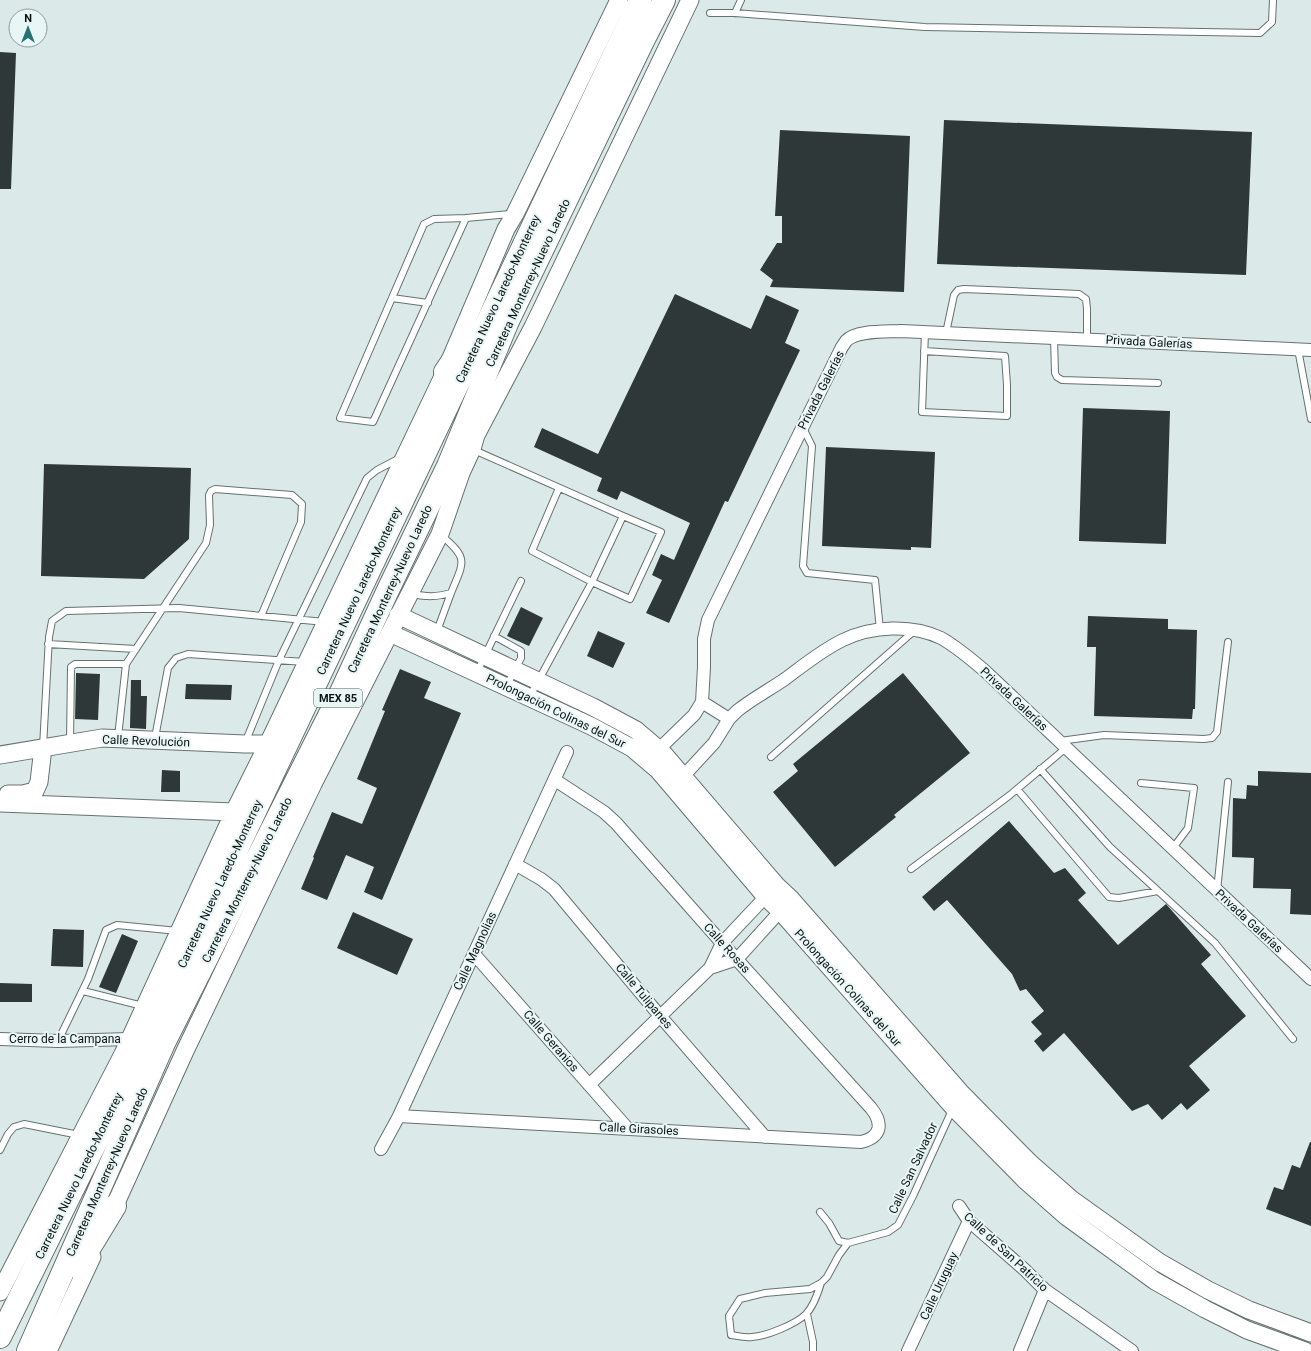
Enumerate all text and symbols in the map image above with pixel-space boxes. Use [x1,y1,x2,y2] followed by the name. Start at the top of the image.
[8,8,48,48] north arrow
[24,12,32,25] text: N
[483,197,573,369] street label: Carretera Monterrey-Nuevo Laredo
[453,212,543,385] street label: Carretera Nuevo Laredo-Monterrey
[1105,333,1193,351] street label: Privada Galerías
[795,348,847,432] street label: Privada Galerías
[345,503,435,675] street label: Carretera Monterrey-Nuevo Laredo
[314,504,404,677] street label: Carretera Nuevo Laredo-Monterrey
[977,664,1051,734] street label: Privada Galerías
[484,671,628,751] street label: Prolongación Colinas del Sur
[314,689,362,707] road number: MEX 85
[102,732,190,750] street label: Calle Revolución
[199,795,295,965] street label: Carretera Monterrey-Nuevo Laredo
[175,797,265,970] street label: Carretera Nuevo Laredo-Monterrey
[1212,886,1286,956] street label: Privada Galerías
[451,909,499,993] street label: Calle Magnolias
[701,920,753,976] street label: Calle Rosas
[792,926,904,1050] street label: Prolongación Colinas del Sur
[613,961,675,1031] street label: Calle Tulipanes
[520,1007,582,1075] street label: Calle Geranios
[9,1032,121,1046] street label: Cerro de la Campana
[63,1085,151,1259] street label: Carretera Monterrey-Nuevo Laredo
[32,1090,126,1262] street label: Carretera Nuevo Laredo-Monterrey
[599,1120,679,1138] street label: Calle Girasoles
[886,1120,940,1216] street label: Calle San Salvador
[961,1209,1051,1295] street label: Calle de San Patricio
[917,1249,961,1322] street label: Calle Uruguay

